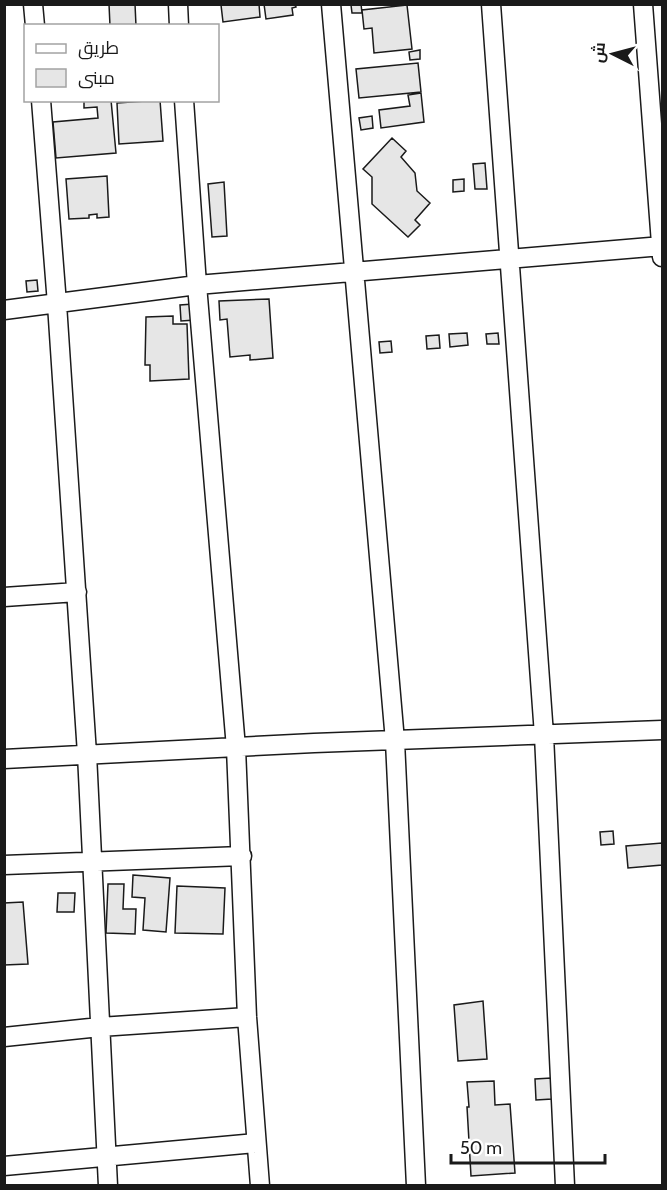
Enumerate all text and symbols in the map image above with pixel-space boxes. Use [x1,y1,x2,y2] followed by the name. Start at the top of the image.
[24,24,219,102] legend
[583,24,643,84] north arrow
[78,37,119,60] text: طريق
[588,41,609,64] text: ش
[78,67,115,89] text: مبنى
[451,1127,606,1165] scale bar
[460,1137,502,1159] text: 50 m

